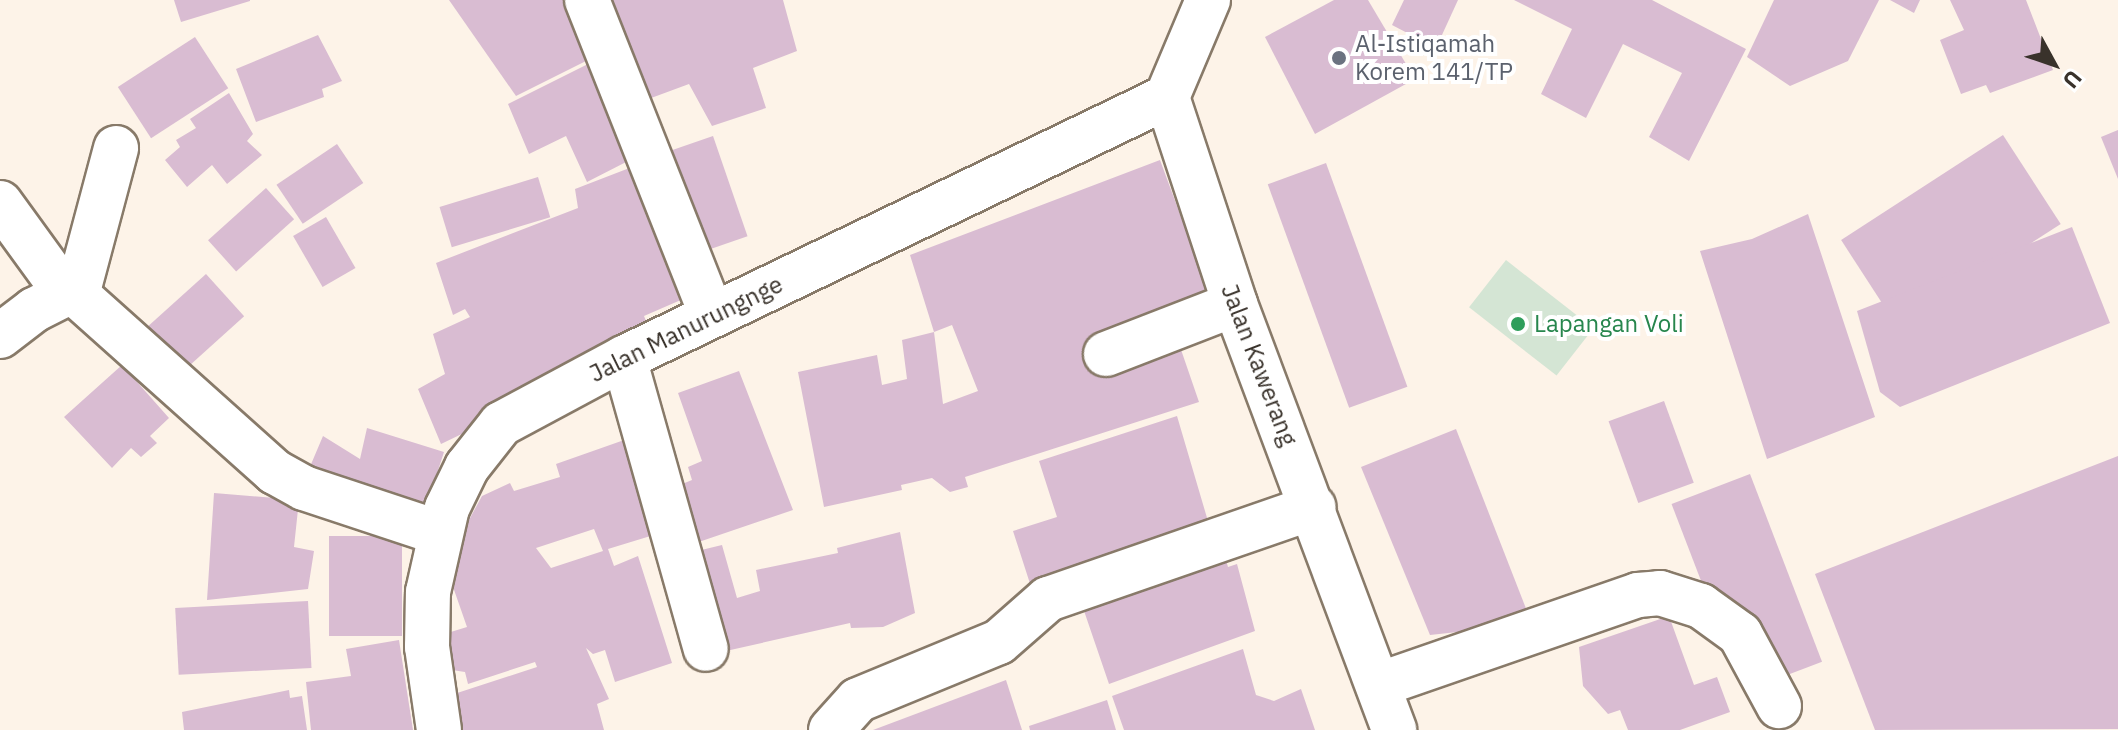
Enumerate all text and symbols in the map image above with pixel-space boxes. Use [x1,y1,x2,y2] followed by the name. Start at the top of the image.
[2014,24,2094,104] north arrow
[1355,30,1513,86] place label: Al-Istiqamah Korem 141/TP
[1330,49,1348,67] marker: Al-Istiqamah Korem 141/TP
[2057,65,2089,95] text: U
[585,270,787,388] street label: Jalan Manurungnge
[1215,280,1303,450] street label: Jalan Kawerang
[1534,310,1684,338] place label: Lapangan Voli
[1509,315,1527,333] marker: Lapangan Voli

